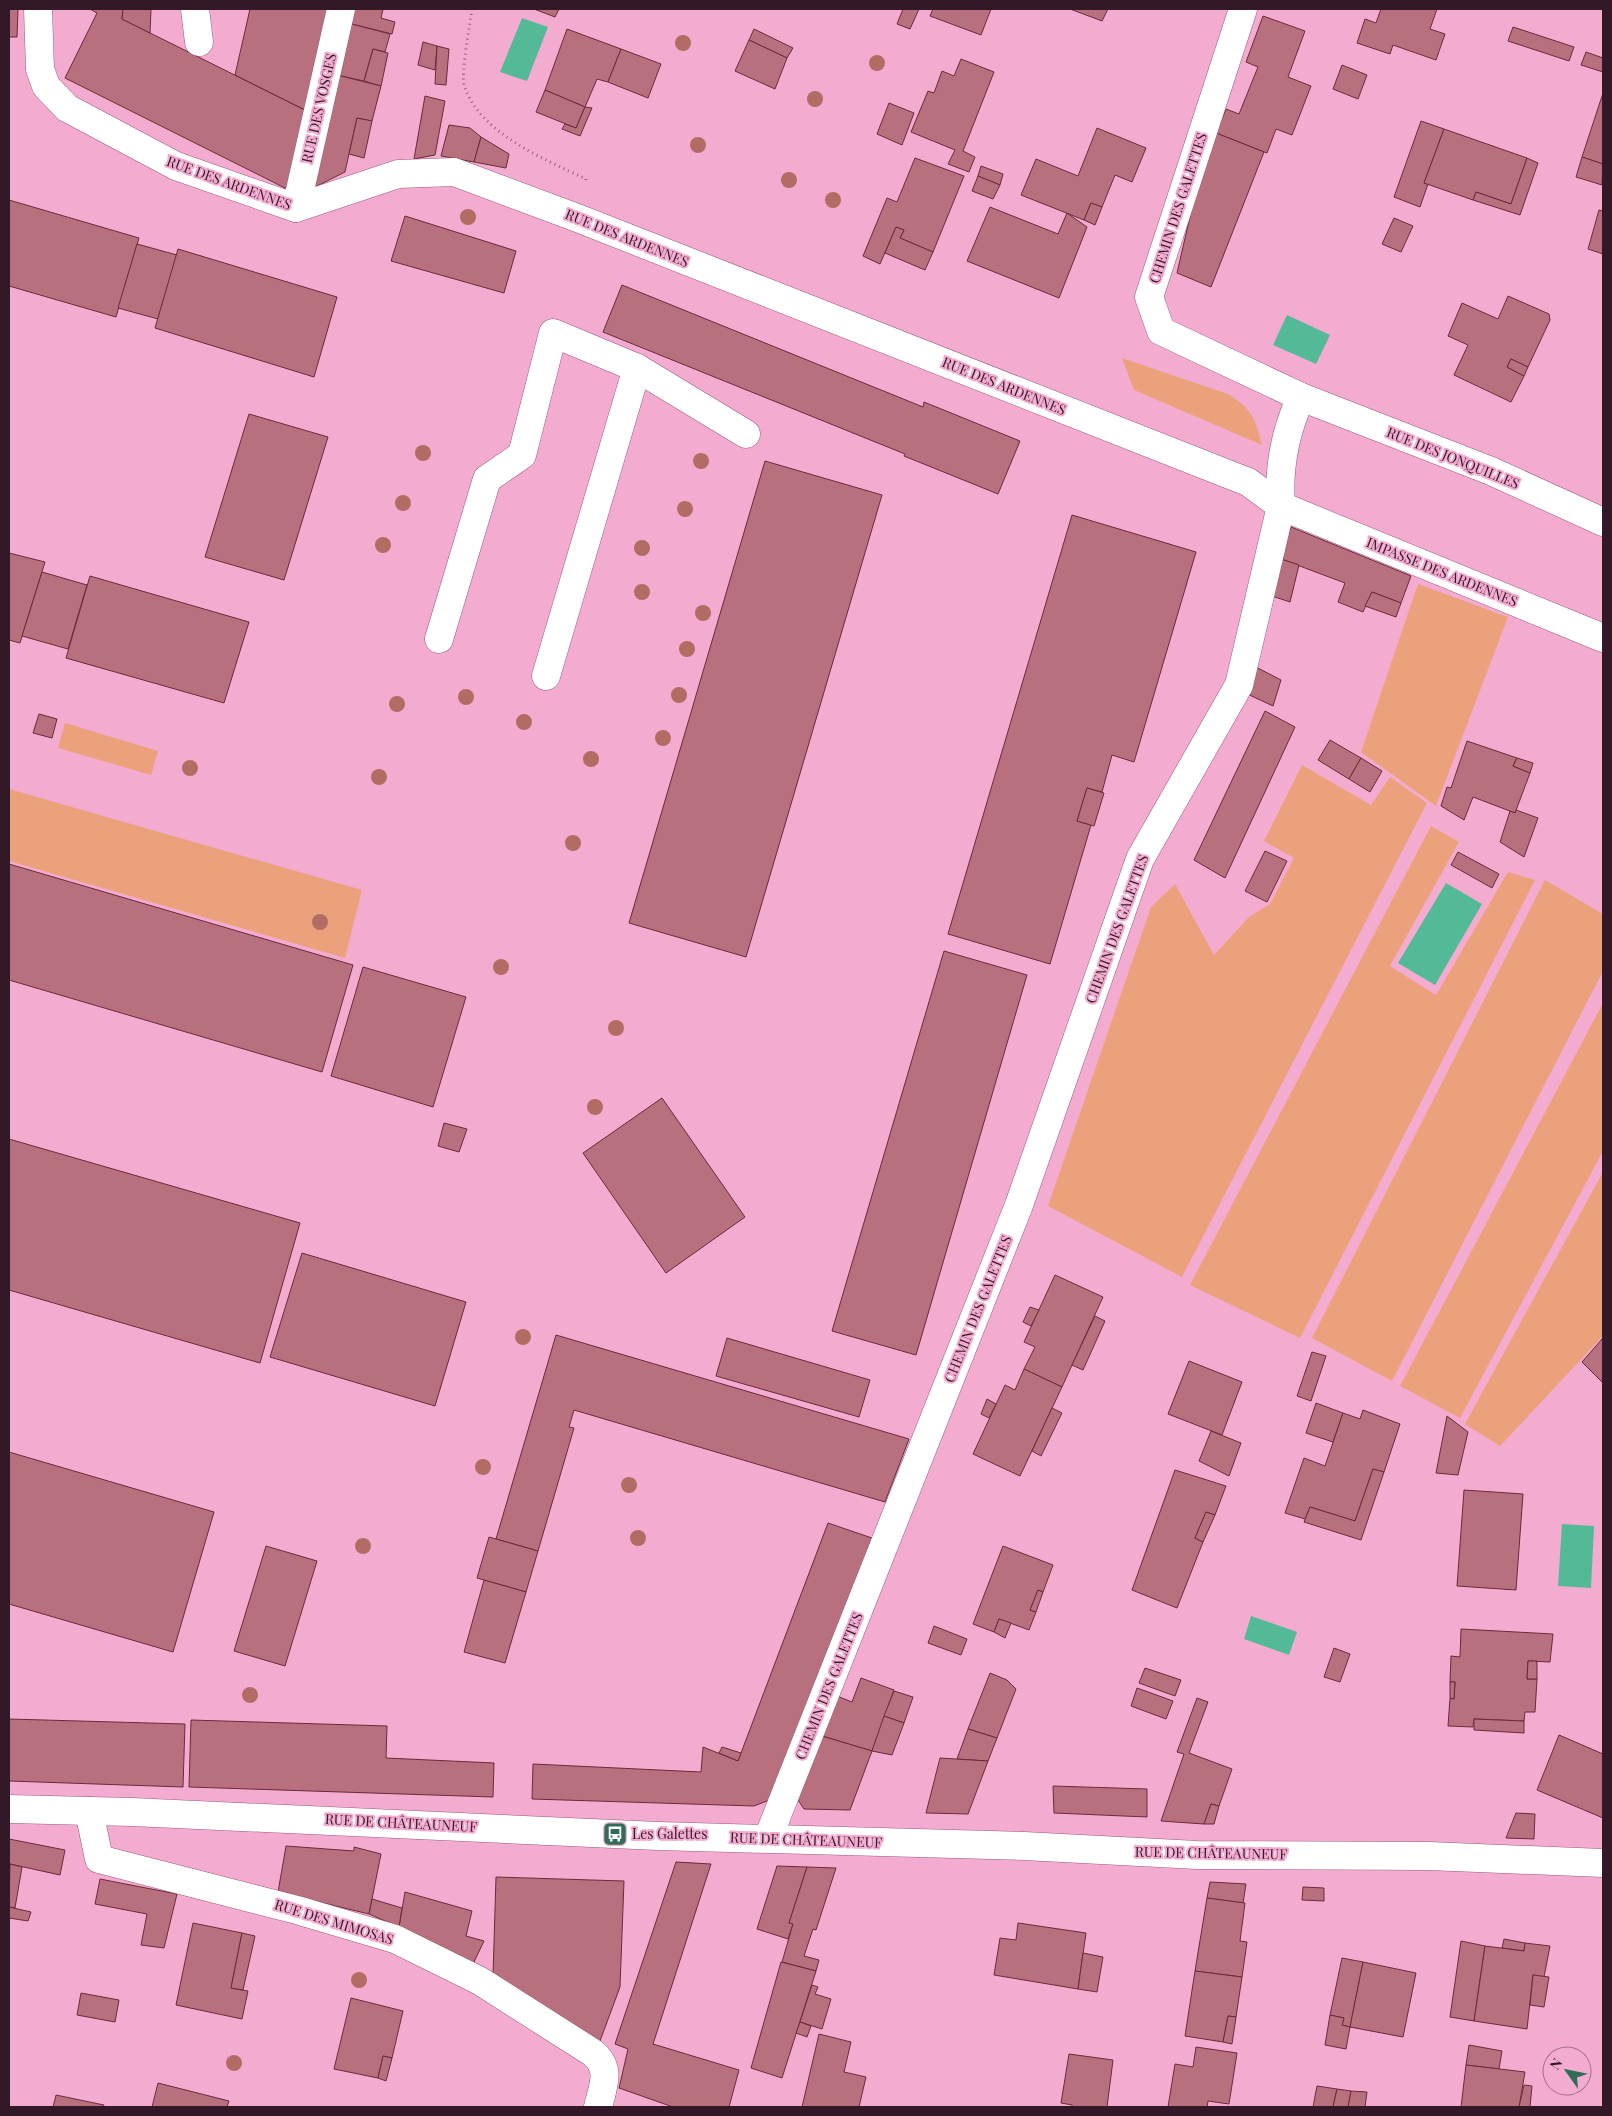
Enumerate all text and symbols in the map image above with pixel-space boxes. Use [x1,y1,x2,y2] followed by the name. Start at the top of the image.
[297,51,340,165] street label: RUE DES VOSGES
[1144,130,1211,286] street label: CHEMIN DES GALETTES
[164,151,294,214] street label: RUE DES ARDENNES
[563,204,692,271] street label: RUE DES ARDENNES
[940,352,1069,419] street label: RUE DES ARDENNES
[1384,422,1522,493] street label: RUE DES JONQUILLES
[1364,532,1521,611] street label: IMPASSE DES ARDENNES
[1081,852,1152,1006] street label: CHEMIN DES GALETTES
[939,1232,1016,1385] street label: CHEMIN DES GALETTES
[790,1609,867,1762] street label: CHEMIN DES GALETTES
[324,1809,478,1836] street label: RUE DE CHÂTEAUNEUF
[602,1821,628,1847] bus stop icon: Les Galettes
[632,1824,707,1843] place label: Les Galettes
[730,1827,883,1852] street label: RUE DE CHÂTEAUNEUF
[1135,1842,1287,1863] street label: RUE DE CHÂTEAUNEUF
[272,1894,396,1949] street label: RUE DES MIMOSAS
[1542,2046,1592,2096] north arrow
[1545,2054,1566,2073] text: N

